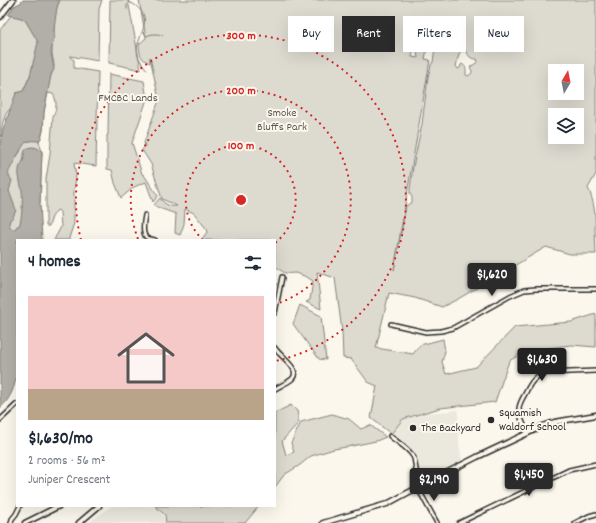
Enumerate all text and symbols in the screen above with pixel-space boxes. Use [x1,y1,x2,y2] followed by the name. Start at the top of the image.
[288,16,334,52] chip: Buy
[342,16,395,52] chip: Rent
[403,16,466,52] chip: Filters
[474,16,524,52] chip: New
[226,28,256,45] text: 300 m
[548,64,584,100] north arrow
[548,64,584,144] map controls
[226,83,256,100] text: 200 m
[98,90,158,107] park label: FMCBC Lands
[257,105,307,136] park label: Smoke Bluffs Park
[548,108,584,144] button: layers
[228,138,254,155] text: 100 m
[234,193,248,207] centre of rings
[28,251,81,275] text: 4 homes
[242,252,264,274] icon: filters
[459,263,525,297] pin: $1,620
[476,266,508,285] text: $1,620
[110,322,182,394] icon: home
[509,348,575,382] pin: $1,630
[526,351,558,370] text: $1,630
[499,405,566,436] place label: Squamish Waldorf School
[486,415,496,425] marker: Squamish Waldorf School
[421,420,481,437] place label: The Backyard
[408,423,418,433] marker: The Backyard
[28,428,93,452] text: $1,630/mo
[28,452,105,471] text: 2 rooms · 56 m²
[496,463,562,497] pin: $1,450
[514,466,544,485] text: $1,450
[401,468,467,502] pin: $2,190
[28,471,110,490] text: Juniper Crescent
[419,471,449,490] text: $2,190

